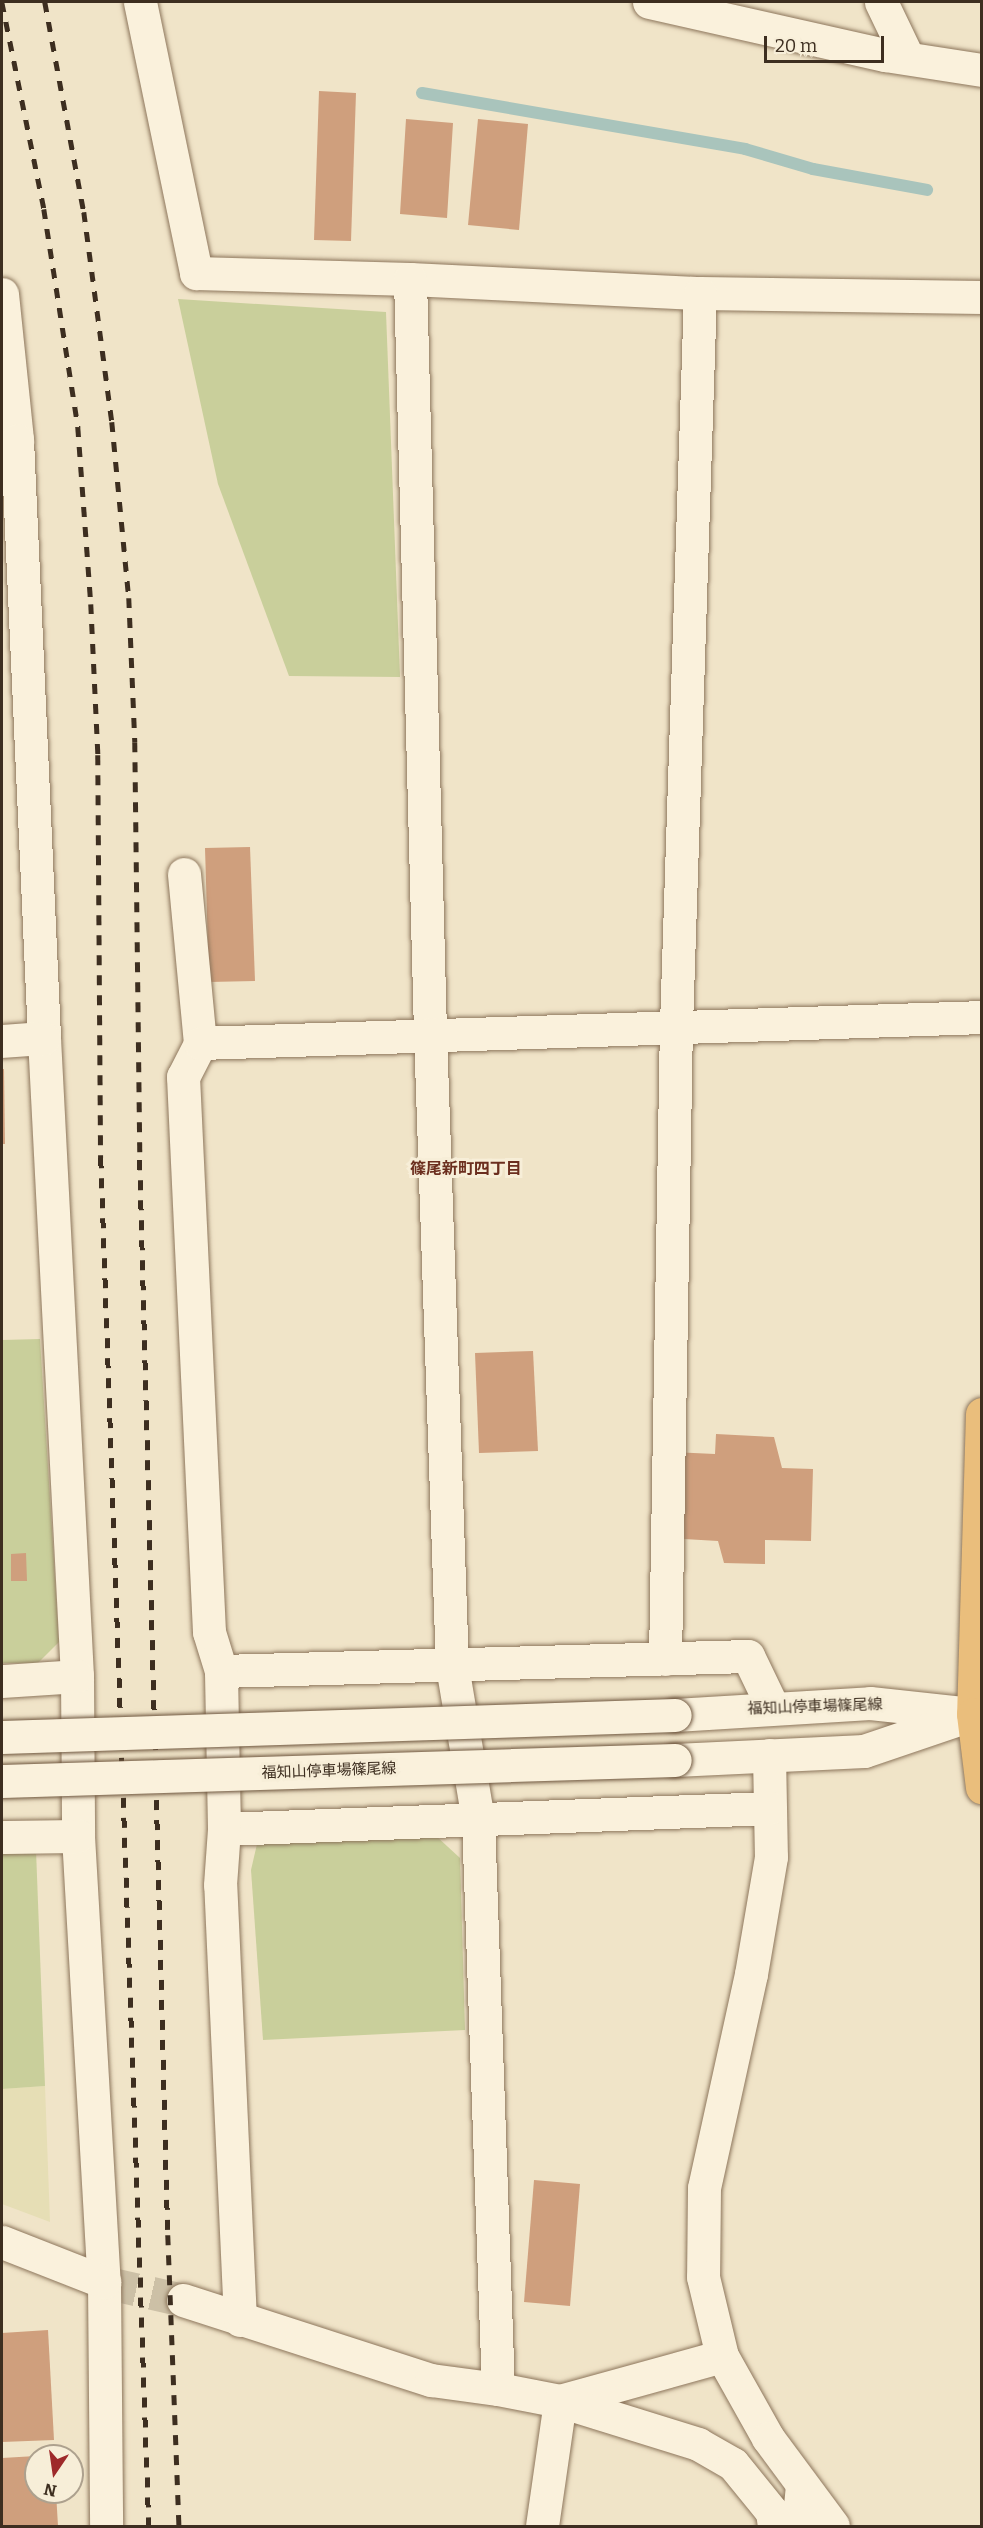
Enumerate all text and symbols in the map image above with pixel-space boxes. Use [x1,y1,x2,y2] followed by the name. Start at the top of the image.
[767,24,887,62] scale bar
[775,35,817,57] text: 20 m
[410,1159,522,1179] district label: 篠尾新町四丁目
[747,1696,883,1718] street label: 福知山停車場篠尾線
[261,1760,397,1782] street label: 福知山停車場篠尾線
[24,2444,84,2504] north arrow
[42,2479,58,2501] text: N

